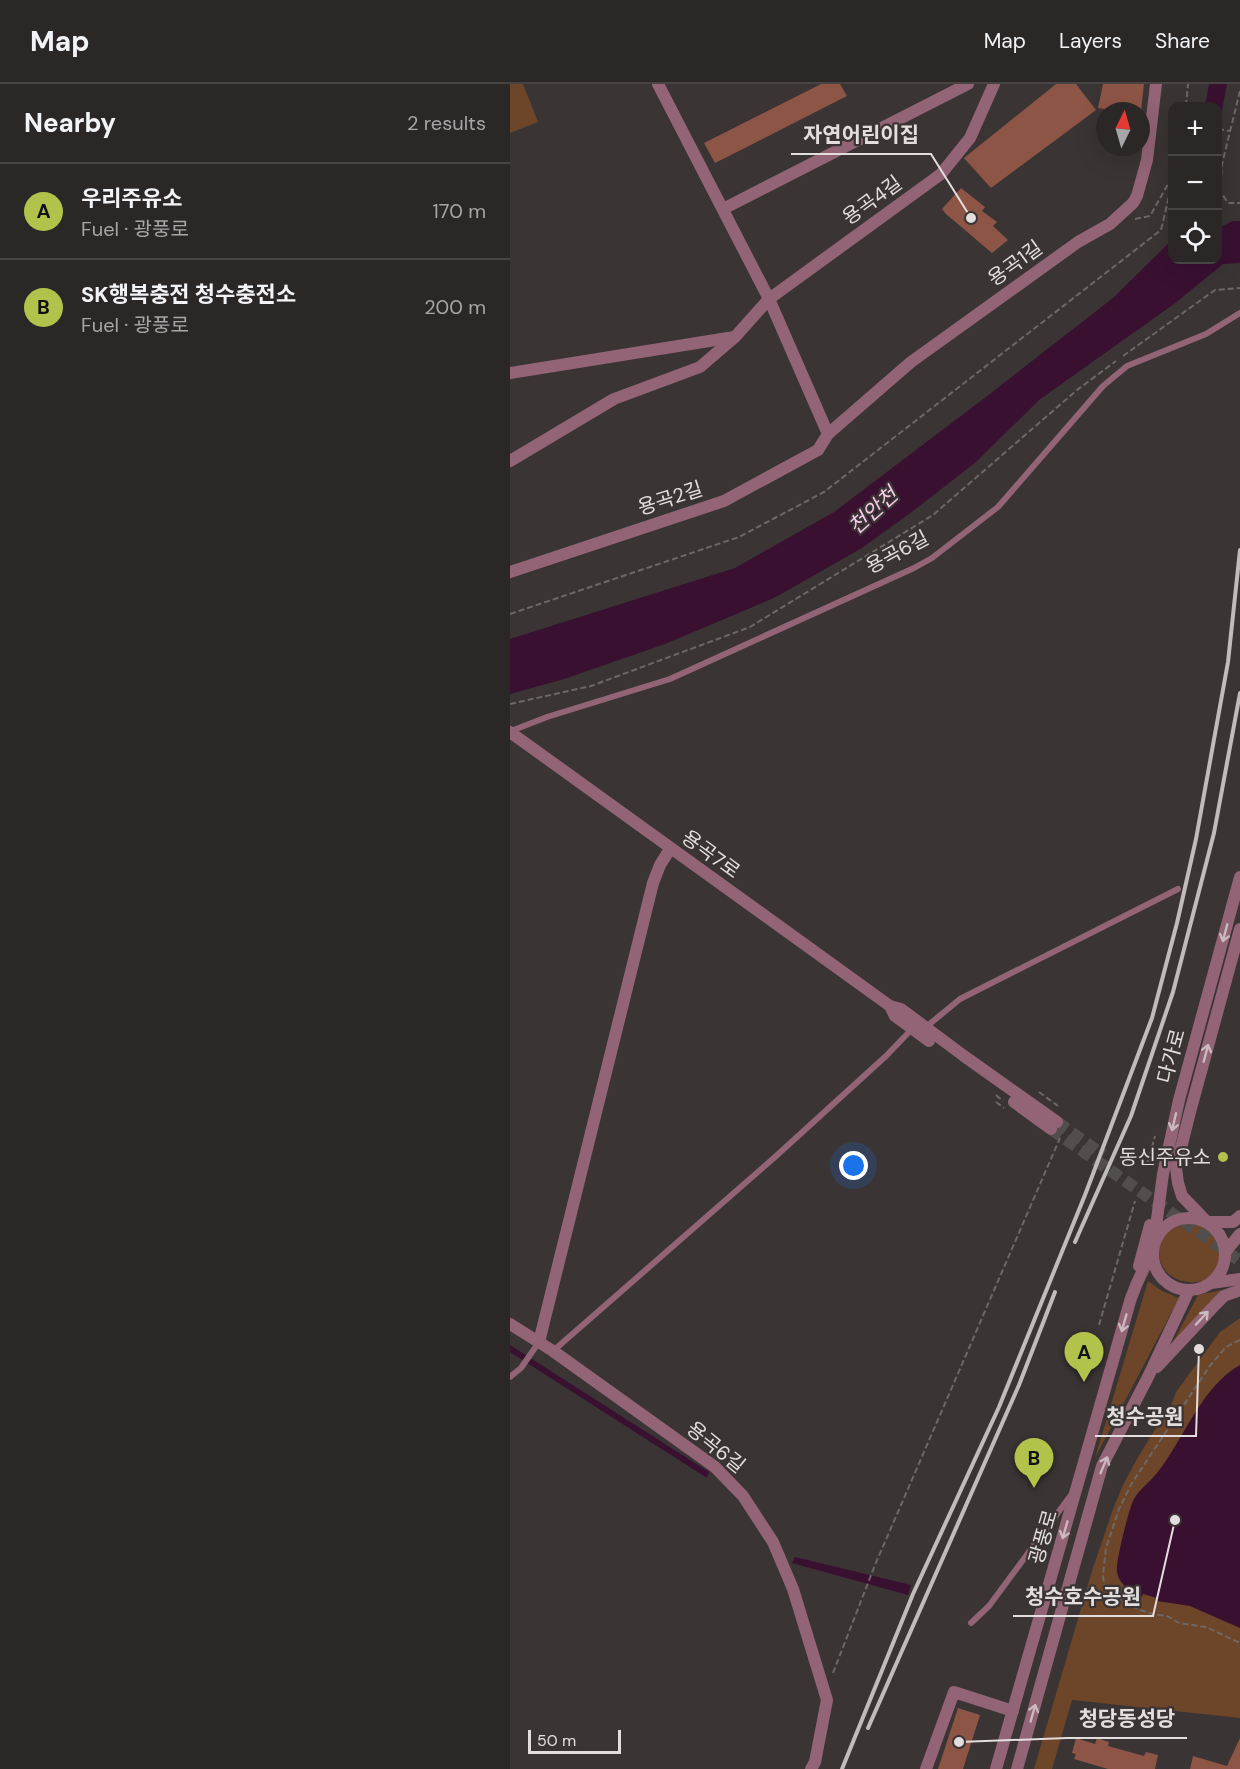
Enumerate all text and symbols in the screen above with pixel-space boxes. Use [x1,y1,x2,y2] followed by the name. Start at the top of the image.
[30,23,90,60] text: Map
[984,27,1026,55] text: Map
[1059,27,1122,55] text: Layers
[1155,27,1210,55] text: Share
[1096,102,1150,156] north arrow
[1168,102,1222,264] map controls
[1168,102,1222,156] button: +
[24,106,116,140] text: Nearby
[407,110,486,136] text: 2 results
[791,115,931,154] callout: 자연어린이집
[803,121,919,149] text: 자연어린이집
[1168,156,1222,210] button: −
[837,170,907,230] street label: 용곡4길
[81,184,182,213] text: 우리주유소
[36,198,51,224] text: A
[433,198,486,224] text: 170 m
[1168,210,1222,264] button: locate
[81,216,189,242] text: Fuel · 광풍로
[983,234,1047,292] street label: 용곡1길
[81,280,296,309] text: SK행복충전 청수충전소
[37,294,50,320] text: B
[424,294,486,320] text: 200 m
[81,312,189,338] text: Fuel · 광풍로
[634,475,706,521] street label: 용곡2길
[842,479,906,541] water label: 천안천
[861,525,933,579] street label: 용곡6길
[677,824,745,884] street label: 용곡7로
[1218,923,1230,942] one-way arrow
[1151,1026,1191,1086] street label: 다가로
[1201,1044,1212,1063] one-way arrow
[1168,1111,1179,1131] one-way arrow
[1119,1144,1211,1170] place label: 동신주유소
[1216,1150,1230,1164] marker: 동신주유소
[839,1151,868,1180] your location
[1195,1311,1209,1326] one-way arrow
[1118,1313,1130,1332] one-way arrow
[1064,1332,1104,1382] pin: A
[1095,1397,1196,1436] callout: 청수공원
[1106,1403,1184,1431] text: 청수공원
[681,1416,751,1478] street label: 용곡6길
[1014,1438,1054,1488] pin: B
[1099,1456,1110,1474] one-way arrow
[1023,1507,1063,1567] street label: 광풍로
[1059,1520,1070,1539] one-way arrow
[1013,1577,1153,1616] callout: 청수호수공원
[1025,1583,1141,1611] text: 청수호수공원
[1067,1699,1187,1738] callout: 청당동성당
[1028,1704,1039,1723] one-way arrow
[1079,1705,1175,1733] text: 청당동성당
[528,1727,621,1754] scale bar
[537,1730,576,1751] text: 50 m

